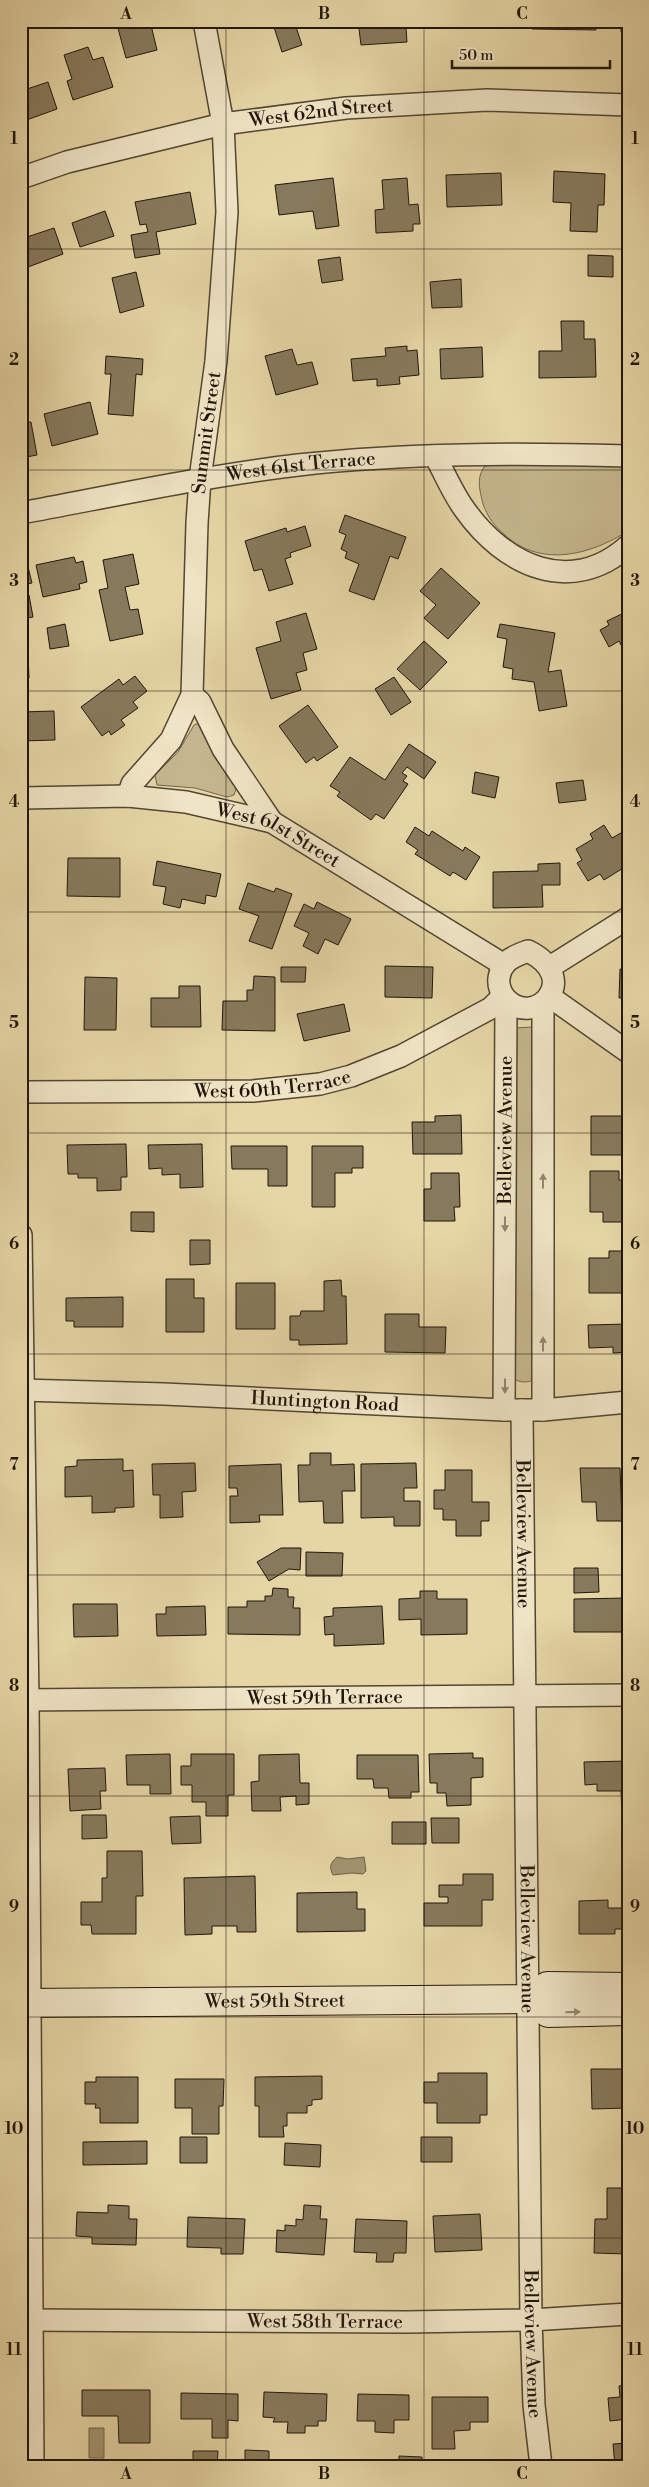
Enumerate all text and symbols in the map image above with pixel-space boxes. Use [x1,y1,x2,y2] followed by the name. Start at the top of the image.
[119,4,132,24] text: A
[318,4,330,24] text: B
[516,4,528,24] text: C
[452,38,609,70] scale bar
[459,46,493,65] text: 50 m
[247,93,394,133] street label: West 62nd Street
[10,129,18,149] text: 1
[631,129,639,149] text: 1
[9,350,19,370] text: 2
[630,350,640,370] text: 2
[187,370,226,495] street label: Summit Street
[224,446,376,487] street label: West 61st Terrace
[9,571,19,591] text: 3
[630,571,640,591] text: 3
[9,792,20,812] text: 4
[630,792,641,812] text: 4
[213,797,345,873] street label: West 61st Street
[9,1013,19,1033] text: 5
[630,1013,640,1033] text: 5
[493,1056,518,1205] street label: Belleview Avenue
[193,1064,354,1103] street label: West 60th Terrace
[539,1173,547,1189] one-way arrow
[501,1216,509,1232] one-way arrow
[9,1234,19,1254] text: 6
[630,1234,640,1254] text: 6
[539,1336,547,1352] one-way arrow
[500,1379,508,1395] one-way arrow
[250,1386,400,1417] street label: Huntington Road
[9,1455,19,1475] text: 7
[630,1455,640,1475] text: 7
[510,1458,536,1608] street label: Belleview Avenue
[9,1676,19,1696] text: 8
[630,1676,640,1696] text: 8
[246,1685,403,1710] street label: West 59th Terrace
[514,1863,540,2013] street label: Belleview Avenue
[9,1897,19,1917] text: 9
[630,1897,640,1917] text: 9
[204,1988,346,2014] street label: West 59th Street
[565,2008,581,2016] one-way arrow
[5,2119,23,2139] text: 10
[626,2119,644,2139] text: 10
[518,2268,547,2420] street label: Belleview Avenue
[246,2309,403,2334] street label: West 58th Terrace
[6,2340,22,2360] text: 11
[627,2340,643,2360] text: 11
[119,2464,132,2484] text: A
[318,2464,330,2484] text: B
[516,2464,528,2484] text: C

